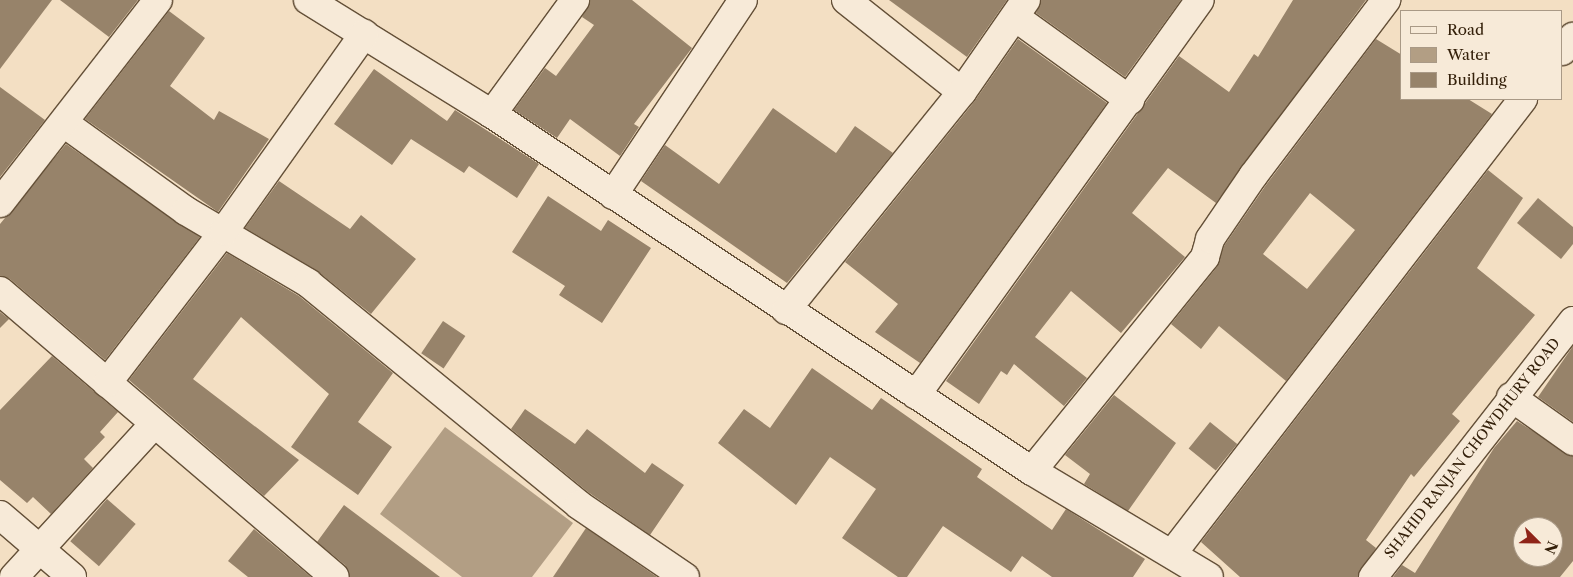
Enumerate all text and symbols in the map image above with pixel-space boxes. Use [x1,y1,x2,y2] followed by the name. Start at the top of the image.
[1400,10,1563,100] legend
[1447,20,1484,39] text: Road
[1447,45,1490,64] text: Water
[1447,70,1507,89] text: Building
[1381,334,1563,562] street label: SHAHID RANJAN CHOWDHURY ROAD
[1513,517,1563,567] north arrow

